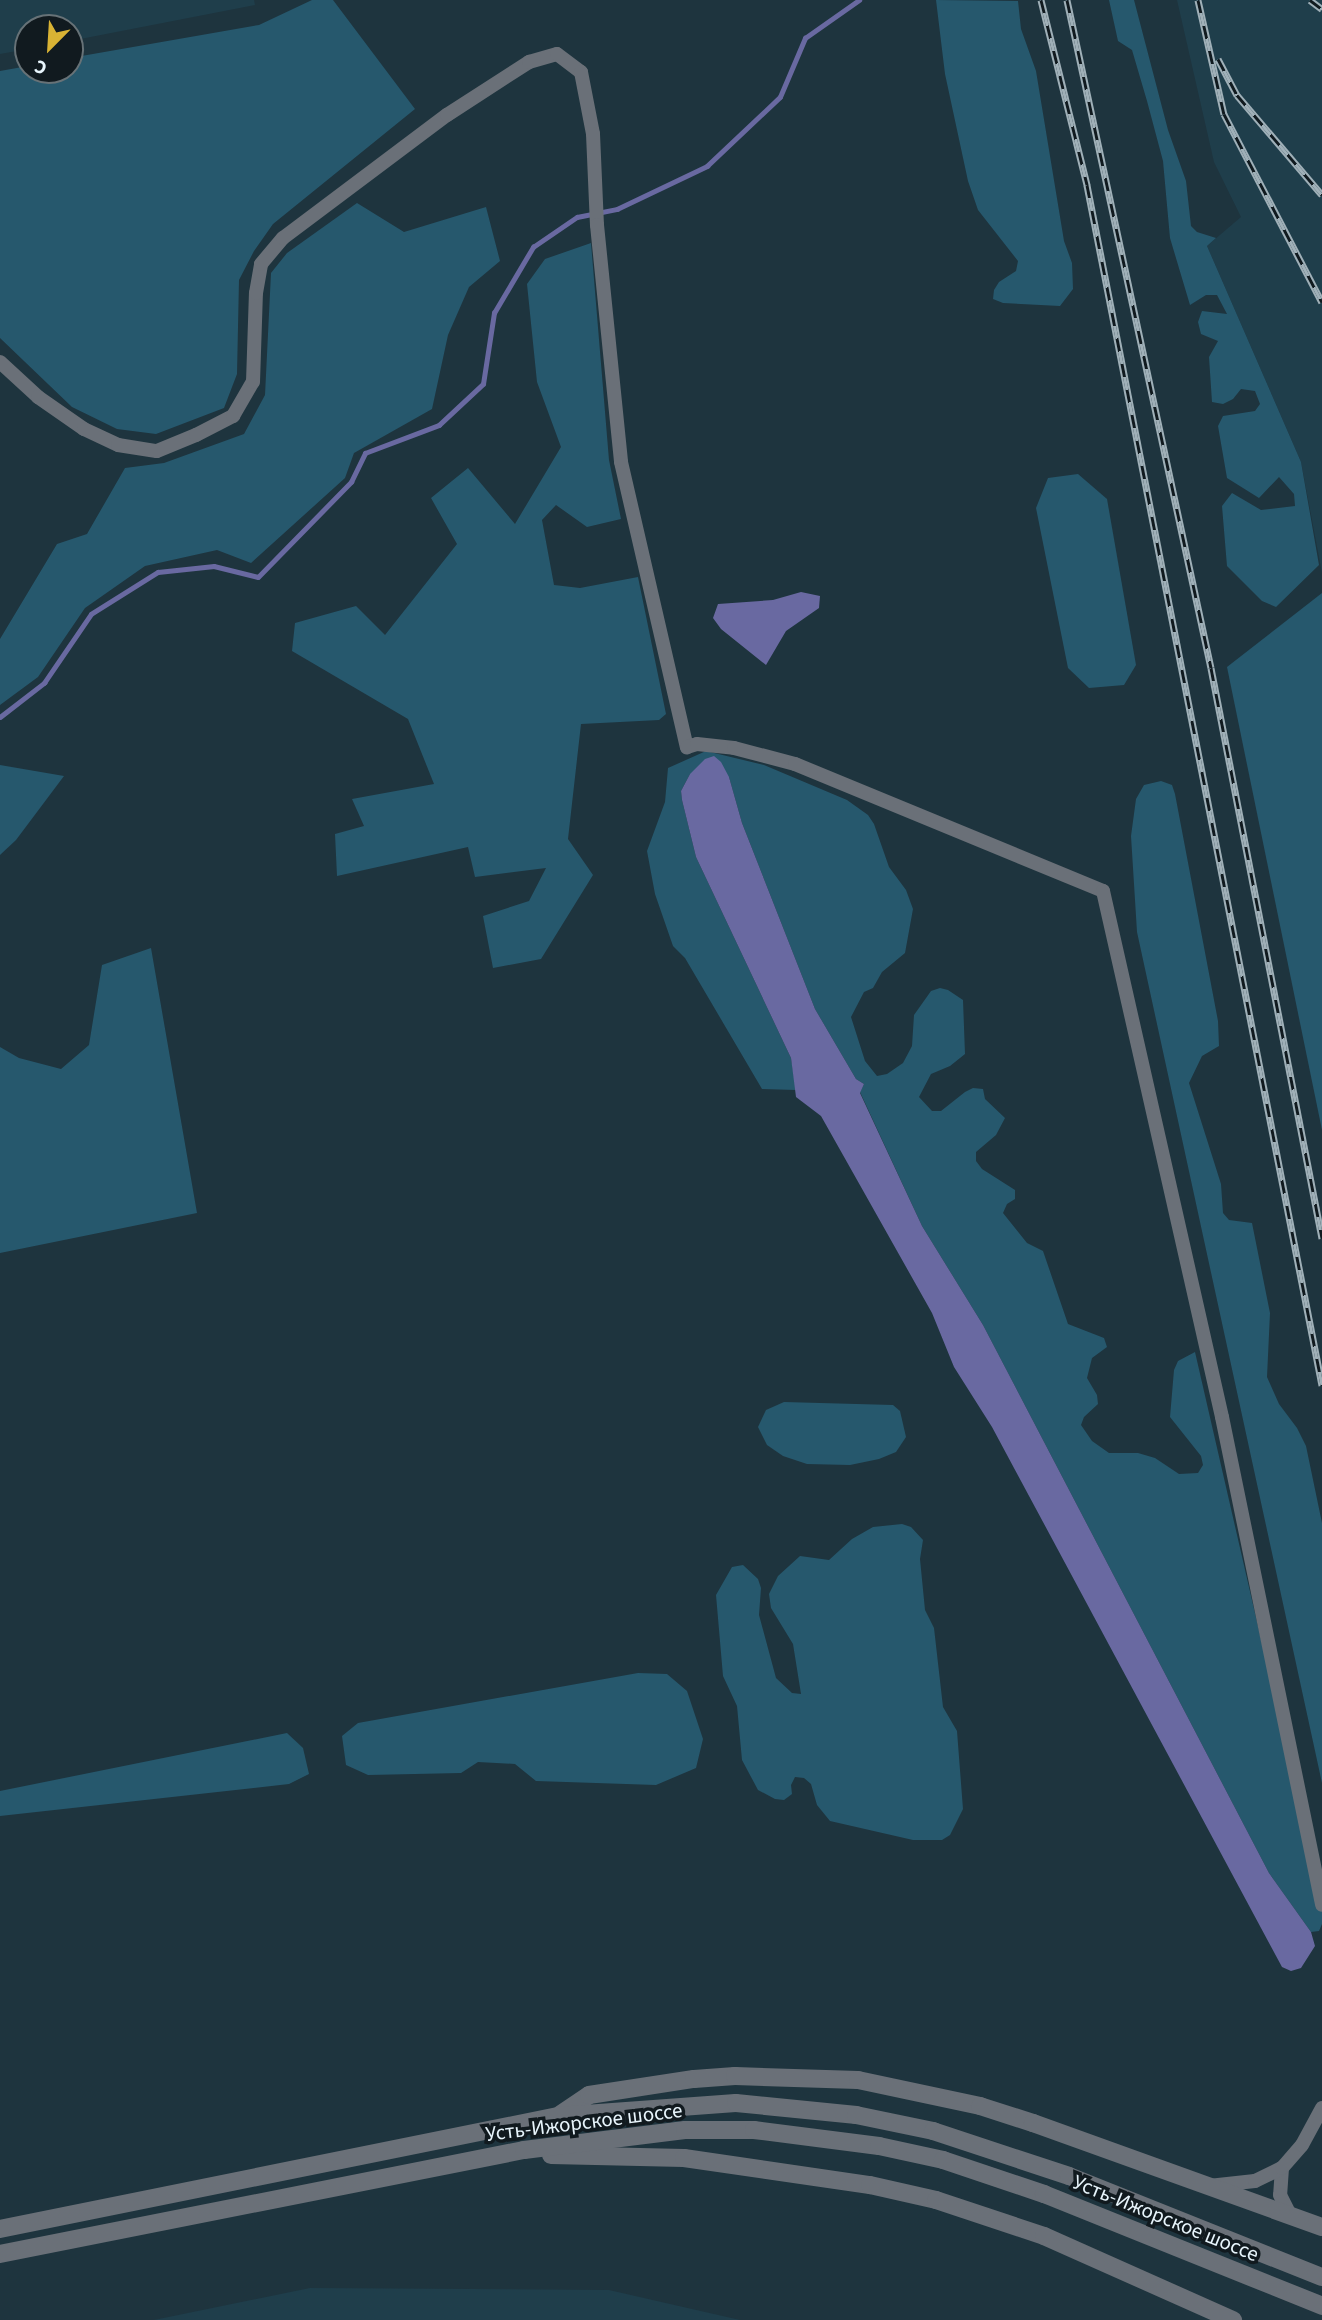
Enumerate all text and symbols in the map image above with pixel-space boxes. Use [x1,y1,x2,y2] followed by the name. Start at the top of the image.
[14,14,84,84] north arrow
[31,52,52,81] text: С
[484,2097,684,2147] street label: Усть-Ижорское шоссе
[1069,2169,1263,2267] street label: Усть-Ижорское шоссе

